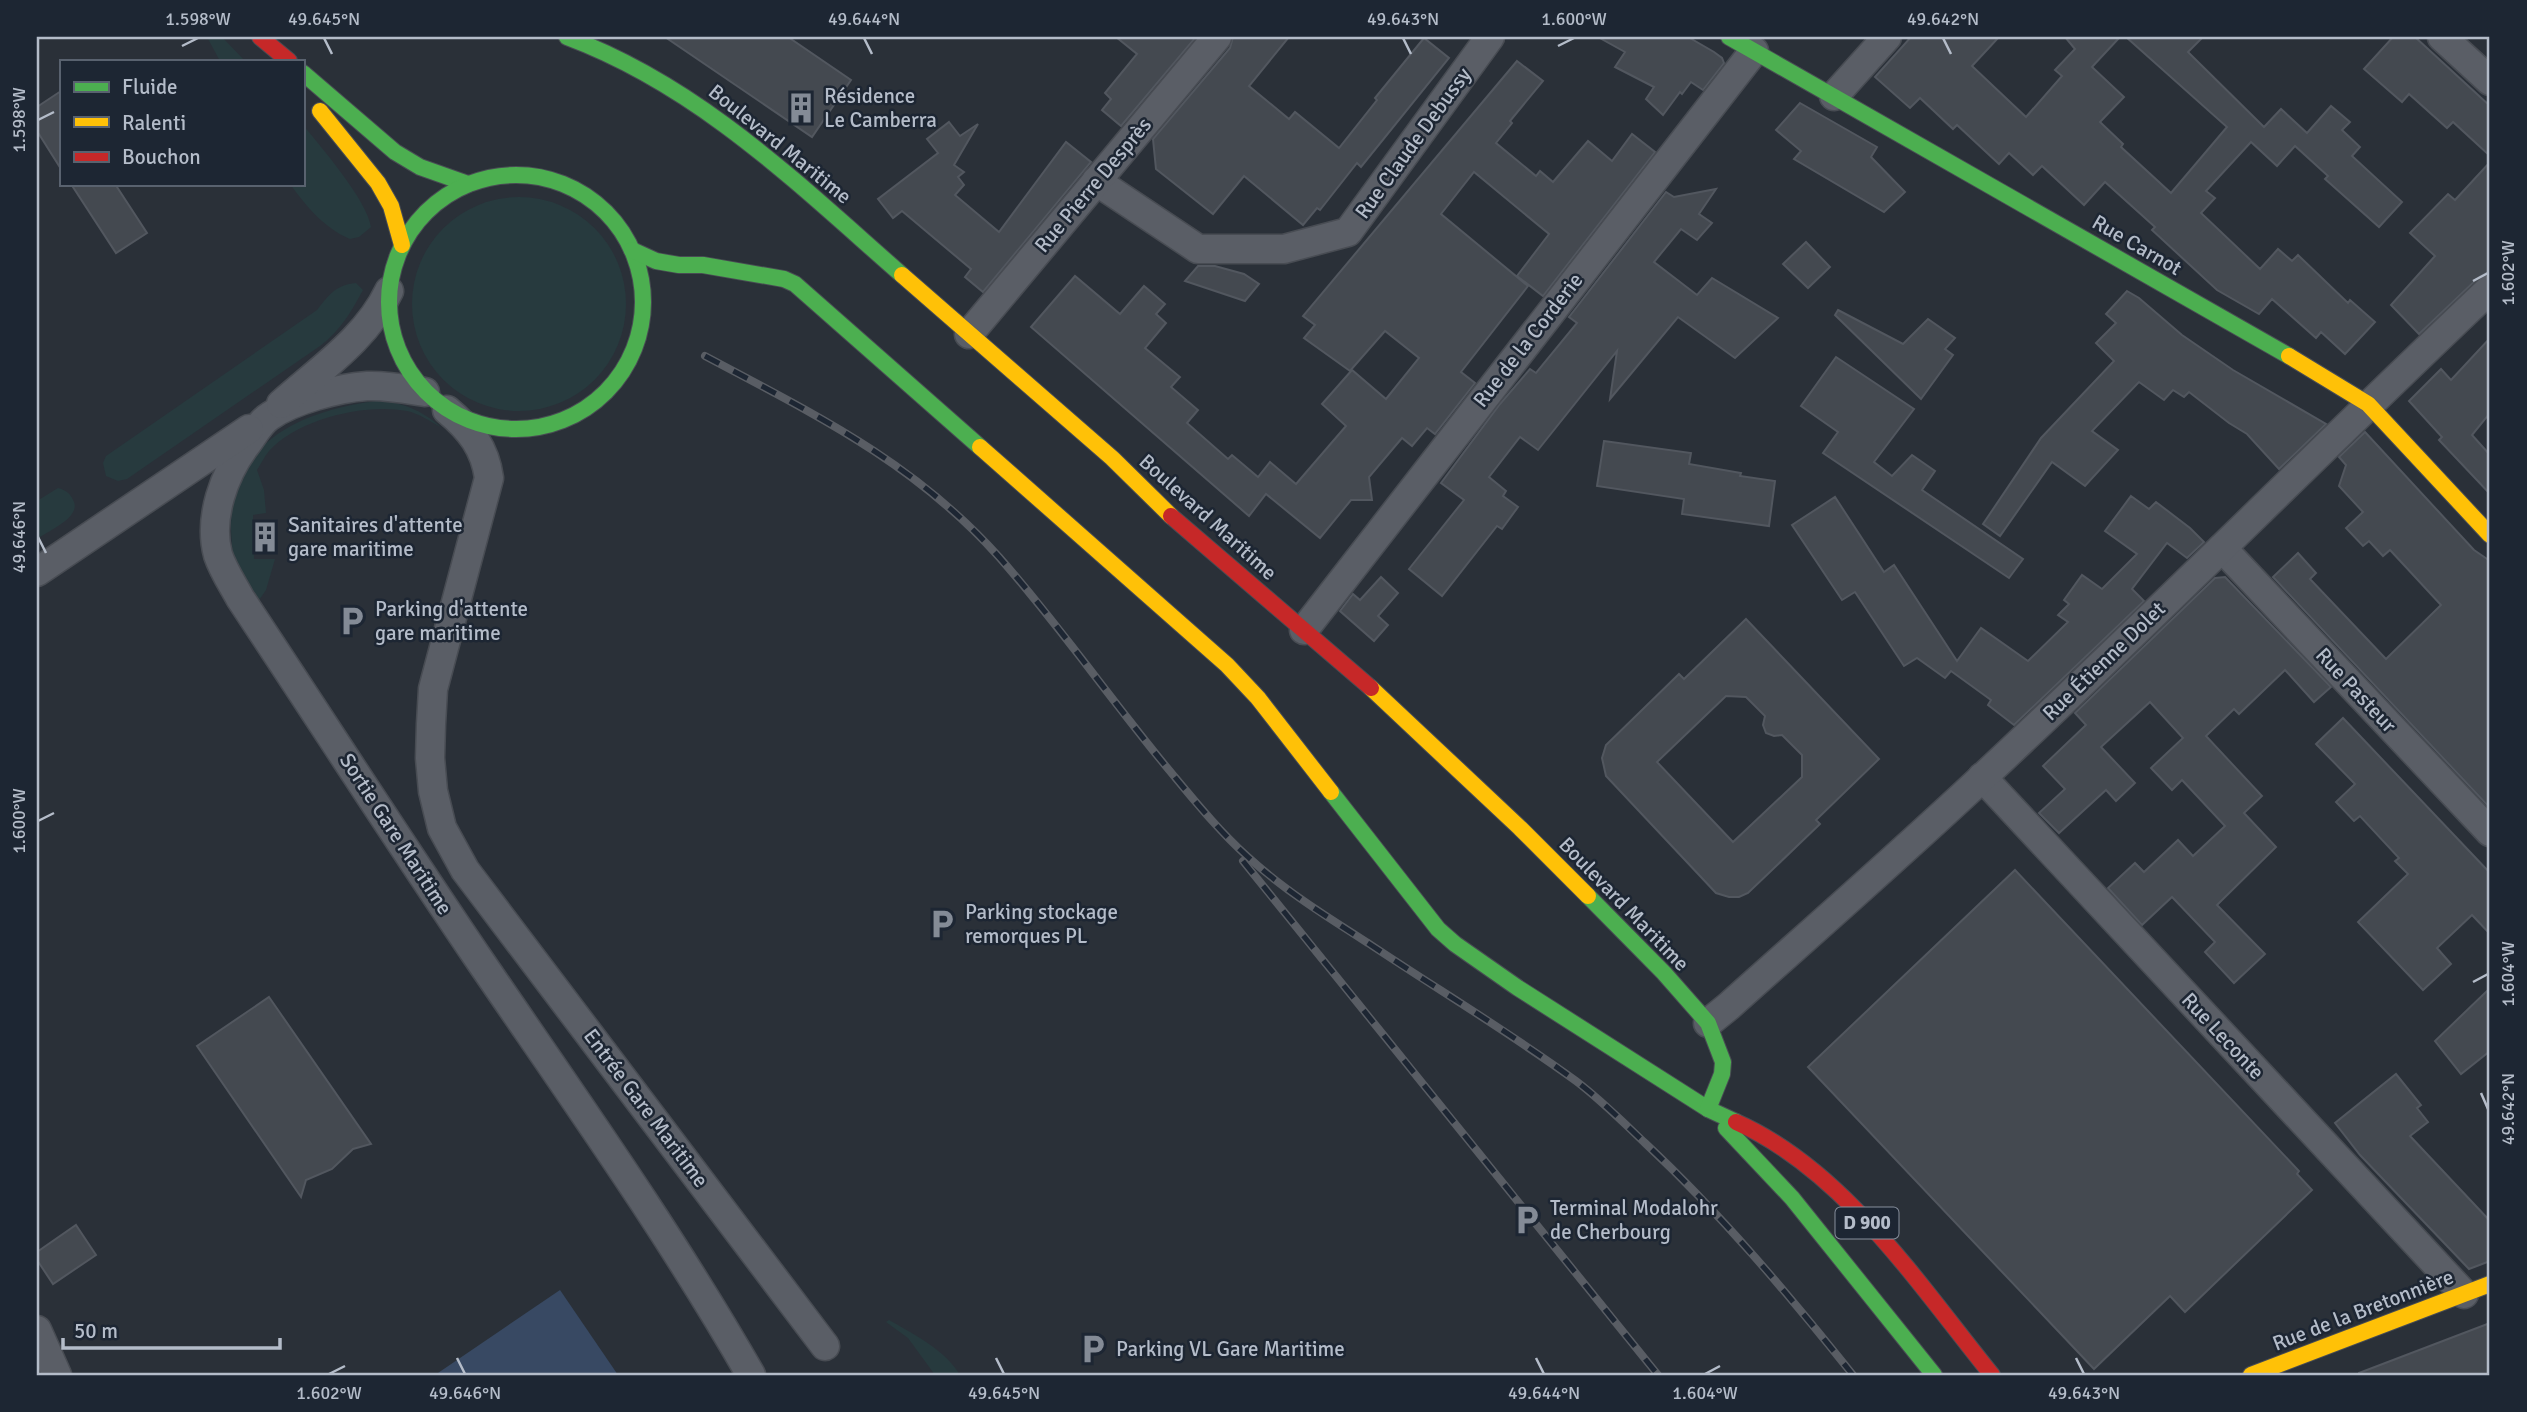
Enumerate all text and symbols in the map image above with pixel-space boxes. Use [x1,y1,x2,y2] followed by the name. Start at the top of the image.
[165,8,231,30] text: 1.598°W
[288,8,360,30] text: 49.645°N
[828,8,900,30] text: 49.644°N
[1367,8,1439,30] text: 49.643°N
[1541,8,1607,30] text: 1.600°W
[1907,8,1979,30] text: 49.642°N
[60,60,304,186] legend
[1349,62,1477,224] street label: Rue Claude Debussy
[122,74,178,100] text: Fluide
[703,78,857,210] street label: Boulevard Maritime
[824,83,937,133] place label: Résidence Le Camberra
[8,87,30,153] text: 1.598°W
[784,91,818,125] building icon: Résidence Le Camberra
[122,110,186,136] text: Ralenti
[1029,112,1157,258] street label: Rue Pierre Desprès
[122,144,201,170] text: Bouchon
[2088,209,2186,281] street label: Rue Carnot
[2497,240,2519,306] text: 1.602°W
[1467,268,1589,412] street label: Rue de la Corderie
[1134,448,1282,586] street label: Boulevard Maritime
[8,501,30,573] text: 49.646°N
[288,512,463,562] place label: Sanitaires d'attente gare maritime
[248,520,282,554] building icon: Sanitaires d'attente gare maritime
[375,596,528,646] place label: Parking d'attente gare maritime
[2037,596,2171,726] street label: Rue Étienne Dolet
[335,604,369,638] parking icon: Parking d'attente gare maritime
[2310,642,2402,738] street label: Rue Pasteur
[334,748,458,920] street label: Sortie Gare Maritime
[8,788,30,854] text: 1.600°W
[1553,831,1695,977] street label: Boulevard Maritime
[965,899,1118,949] place label: Parking stockage remorques PL
[925,907,959,941] parking icon: Parking stockage remorques PL
[2497,941,2519,1007] text: 1.604°W
[2176,987,2270,1085] street label: Rue Leconte
[578,1024,714,1192] street label: Entrée Gare Maritime
[2497,1073,2519,1145] text: 49.642°N
[1550,1195,1718,1245] place label: Terminal Modalohr de Cherbourg
[1510,1203,1544,1237] parking icon: Terminal Modalohr de Cherbourg
[1836,1208,1898,1238] road number: D 900
[2269,1264,2457,1356] street label: Rue de la Bretonnière
[63,1307,280,1351] scale bar
[74,1318,118,1344] text: 50 m
[1076,1332,1110,1366] parking icon: Parking VL Gare Maritime
[1116,1336,1345,1362] place label: Parking VL Gare Maritime
[296,1382,362,1404] text: 1.602°W
[429,1382,501,1404] text: 49.646°N
[968,1382,1040,1404] text: 49.645°N
[1508,1382,1580,1404] text: 49.644°N
[1672,1382,1738,1404] text: 1.604°W
[2048,1382,2120,1404] text: 49.643°N

